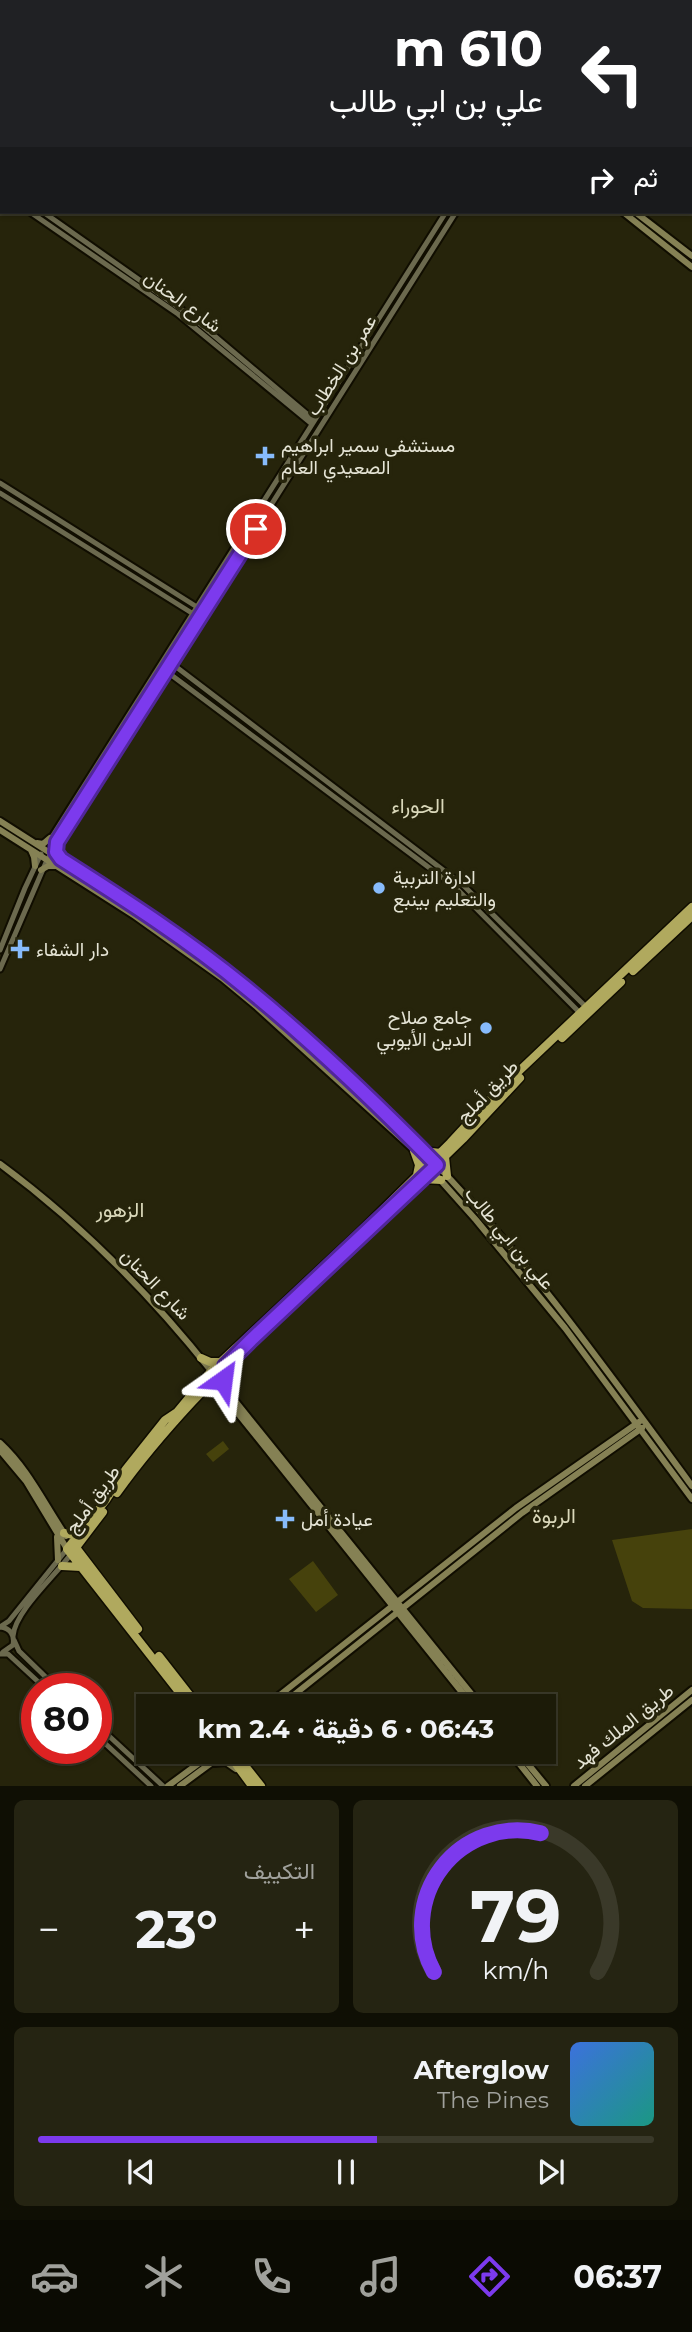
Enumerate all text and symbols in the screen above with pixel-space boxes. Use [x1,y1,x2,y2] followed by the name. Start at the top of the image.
[394,19,543,78] text: 610 m
[567,28,658,119] icon: left
[329,81,543,120] text: علي بن ابي طالب
[582,161,620,199] icon: right
[634,162,658,194] text: ثم
[139,266,226,338] street label: شارع الحنان
[301,311,382,420] street label: عمر بن الخطاب
[281,434,455,483] place label: مستشفى سمير ابراهيم الصعيدي العام
[255,446,275,466] marker: مستشفى سمير ابراهيم الصعيدي العام
[226,499,286,559] pin
[237,510,275,548] icon: arrive
[391,793,445,819] district label: الحوراء
[393,866,496,913] place label: ادارة التربية والتعليم بينبع
[371,880,387,896] marker: ادارة التربية والتعليم بينبع
[36,938,109,961] place label: دار الشفاء
[10,939,30,959] marker: دار الشفاء
[376,1006,472,1055] place label: جامع صلاح الدين الأيوبي
[478,1020,494,1036] marker: جامع صلاح الدين الأيوبي
[452,1055,524,1129] street label: طريق أملج
[457,1182,559,1297] street label: علي بن ابي طالب
[95,1197,144,1223] district label: الزهور
[115,1244,195,1326] street label: شارع الحنان
[186,1343,260,1417] position arrow
[60,1461,127,1539] street label: طريق أملج
[532,1503,576,1529] district label: الربوة
[301,1508,373,1531] place label: عيادة أمل
[275,1509,295,1529] marker: عيادة أمل
[21,1673,112,1764] speed limit sign: 80
[568,1679,678,1774] street label: طريق الملك فهد
[198,1713,494,1745] text: 06:43 · 6 دقيقة · 2.4 km
[244,1857,315,1885] text: التكييف
[470,1873,561,1961] text: 79
[135,1898,218,1961] text: 23°
[38,1906,60,1953] text: −
[293,1906,315,1953] text: +
[482,1955,549,1985] text: km/h
[414,2054,549,2086] text: Afterglow
[437,2086,549,2114] text: The Pines
[122,2153,160,2191] icon: previous
[327,2153,365,2191] icon: pause
[532,2153,570,2191] icon: next
[30,2252,79,2301] icon: car
[139,2252,188,2301] icon: climate
[247,2252,296,2301] icon: phone
[356,2252,405,2301] icon: music
[465,2252,514,2301] icon: directions
[573,2257,662,2296] text: 06:37

